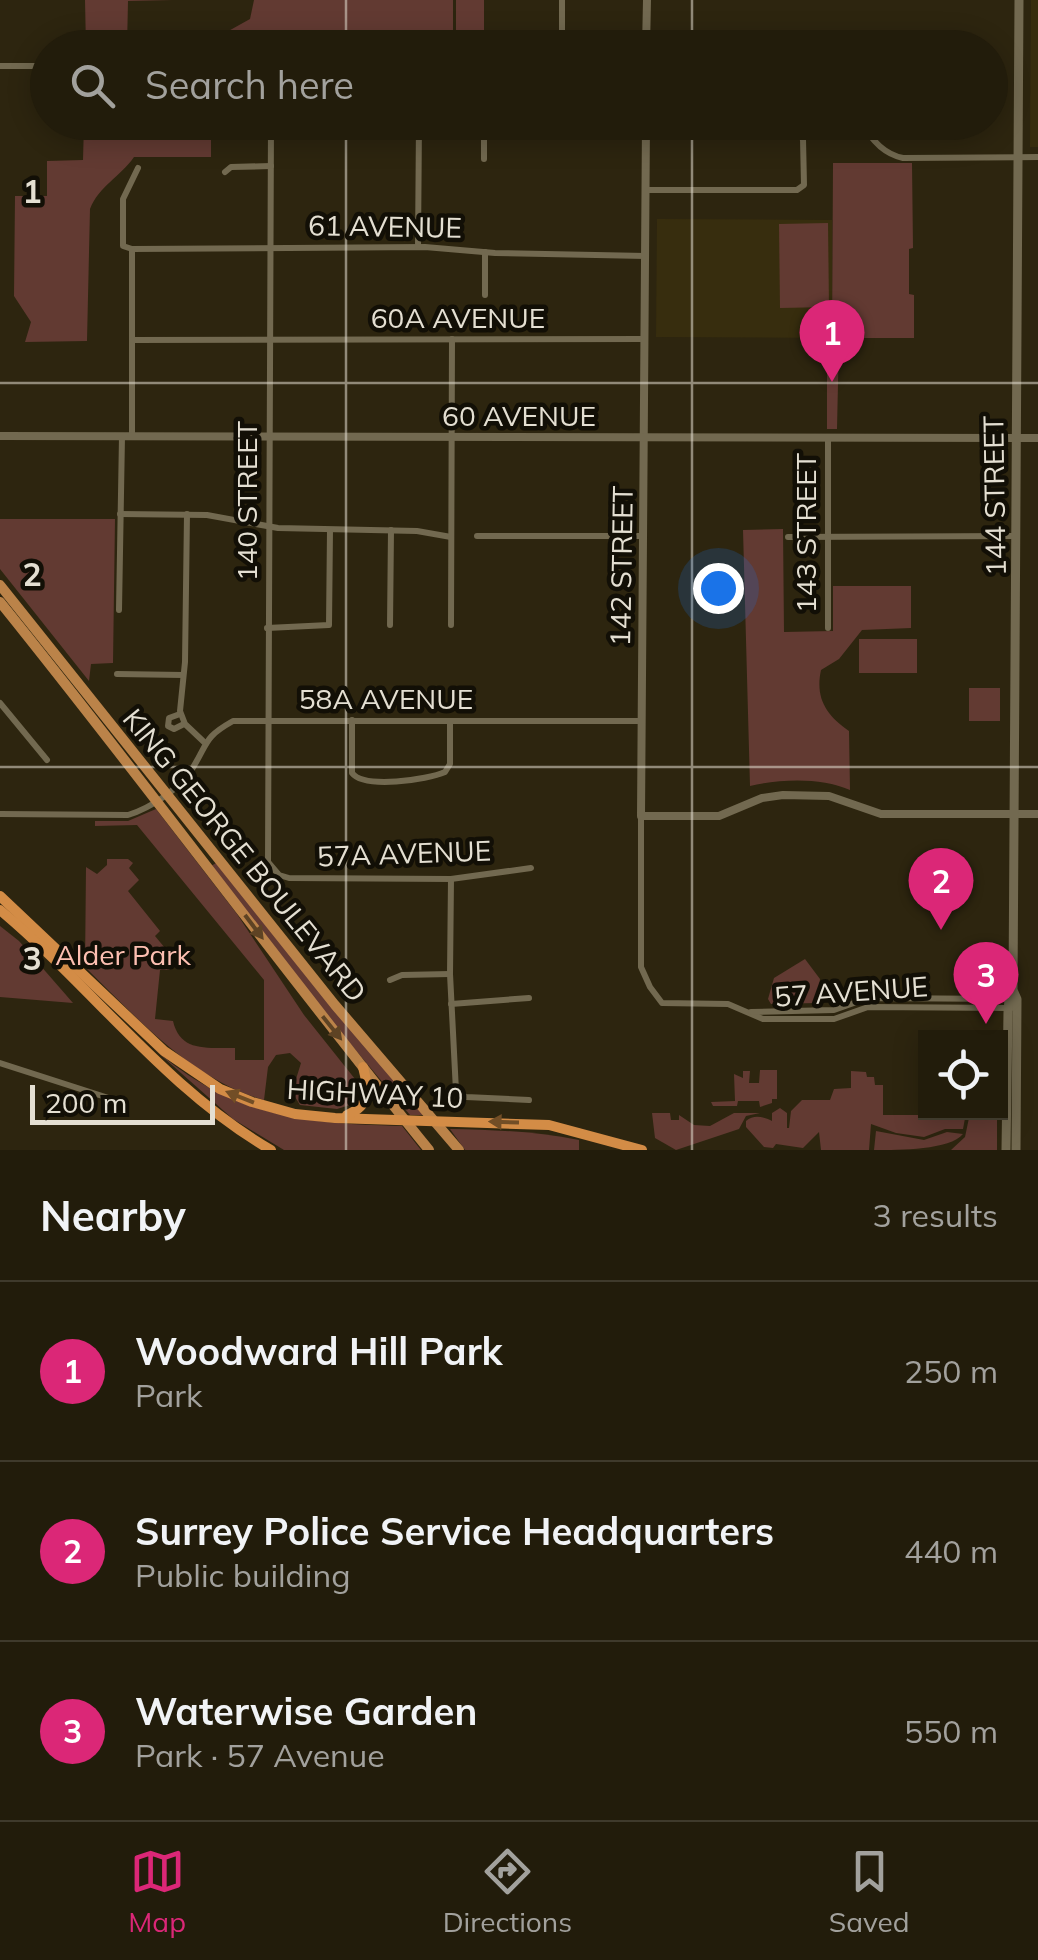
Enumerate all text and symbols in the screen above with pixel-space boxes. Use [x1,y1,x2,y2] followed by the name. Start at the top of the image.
[30,30,1008,140] search box
[65,58,120,113] icon: search
[145,61,354,109] text: Search here
[22,171,42,211] text: 1
[308,207,462,245] street label: 61 AVENUE
[371,300,545,335] street label: 60A AVENUE
[800,300,864,382] pin: 1
[442,398,596,433] street label: 60 AVENUE
[975,415,1013,577] street label: 144 STREET
[229,421,264,581] street label: 140 STREET
[788,453,823,613] street label: 143 STREET
[602,485,640,647] street label: 142 STREET
[22,554,42,594] text: 2
[693,563,744,614] your location
[299,681,473,716] street label: 58A AVENUE
[116,701,374,1009] street label: KING GEORGE BOULEVARD
[316,832,492,874] street label: 57A AVENUE
[908,848,974,930] pin: 2
[244,914,264,940] one-way arrow
[55,937,191,972] park label: Alder Park
[22,938,42,978] text: 3
[954,942,1018,1024] pin: 3
[773,968,929,1014] street label: 57 AVENUE
[321,1015,342,1040] one-way arrow
[918,1030,1008,1120] map controls
[918,1030,1008,1120] button: locate
[286,1071,464,1115] street label: HIGHWAY 10
[30,1080,215,1124] scale bar
[45,1085,127,1120] text: 200 m
[225,1089,255,1105] one-way arrow
[488,1114,519,1130] one-way arrow
[40,1189,186,1242] text: Nearby
[873,1195,998,1235] text: 3 results
[135,1327,503,1375] text: Woodward Hill Park
[63,1351,82,1391] text: 1
[904,1351,998,1391] text: 250 m
[135,1375,202,1415] text: Park
[135,1507,774,1555] text: Surrey Police Service Headquarters
[63,1531,82,1571] text: 2
[904,1531,998,1571] text: 440 m
[135,1555,350,1595] text: Public building
[135,1687,477,1735] text: Waterwise Garden
[63,1711,82,1751] text: 3
[904,1711,998,1751] text: 550 m
[135,1735,385,1775] text: Park · 57 Avenue
[128,1844,186,1939] tab: Map
[443,1844,572,1939] tab: Directions
[829,1844,910,1939] tab: Saved

